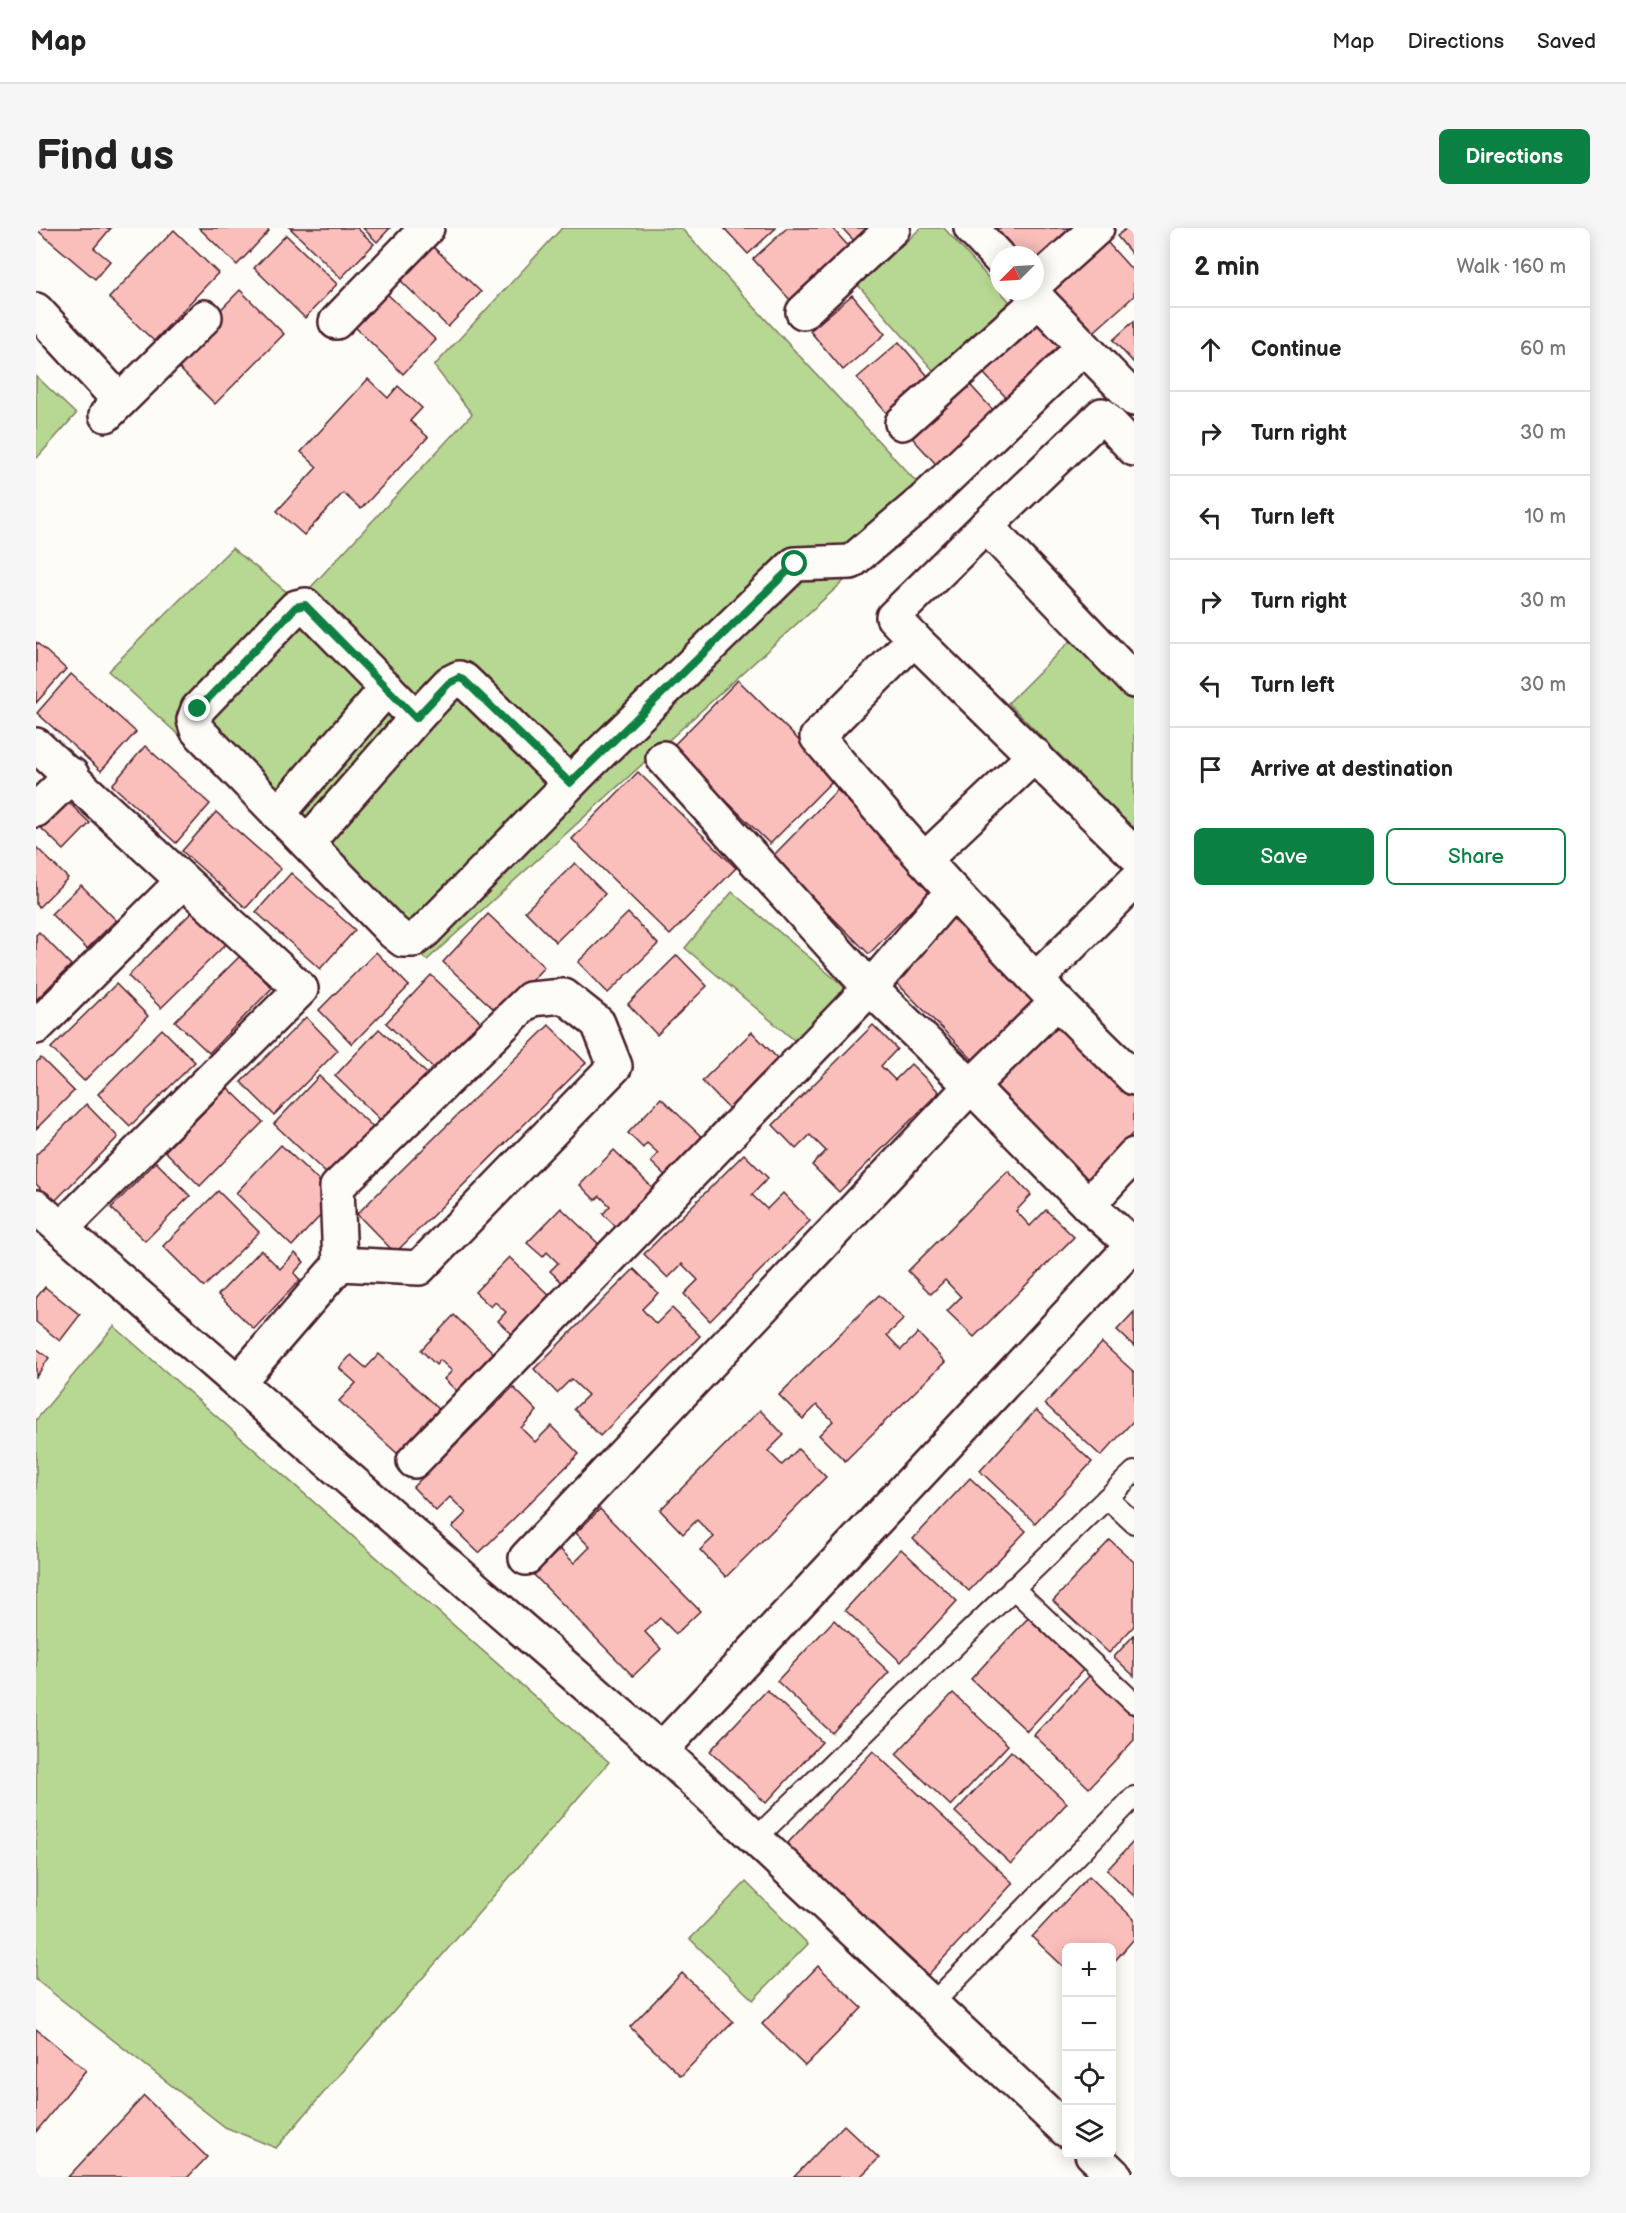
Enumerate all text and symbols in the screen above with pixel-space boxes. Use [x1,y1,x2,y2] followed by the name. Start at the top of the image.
[30,25,86,58] text: Map
[1332,29,1375,54] text: Map
[1408,29,1504,54] text: Directions
[1537,29,1596,54] text: Saved
[1439,129,1590,184] button: Directions
[36,131,174,182] text: Find us
[990,246,1044,300] north arrow
[1194,252,1260,283] text: 2 min
[1457,255,1566,279] text: Walk · 160 m
[1194,333,1227,366] icon: ahead
[1251,336,1341,363] text: Continue
[1520,337,1566,361] text: 60 m
[1194,417,1227,450] icon: right
[1251,420,1347,447] text: Turn right
[1520,421,1566,445] text: 30 m
[1194,501,1227,534] icon: left
[1251,504,1335,531] text: Turn left
[1525,505,1566,529] text: 10 m
[781,550,807,576] route start
[1194,585,1227,618] icon: right
[1251,588,1347,615] text: Turn right
[1520,589,1566,613] text: 30 m
[1194,669,1227,702] icon: left
[1251,672,1335,699] text: Turn left
[1520,673,1566,697] text: 30 m
[184,695,210,721] route end
[1194,753,1227,786] icon: arrive
[1251,756,1453,783] text: Arrive at destination
[1194,828,1374,885] button: Save
[1386,828,1566,885] button: Share
[1062,1943,1116,2159] map controls
[1062,1943,1116,1997] button: +
[1062,1997,1116,2051] button: −
[1062,2051,1116,2105] button: locate
[1062,2105,1116,2159] button: layers

